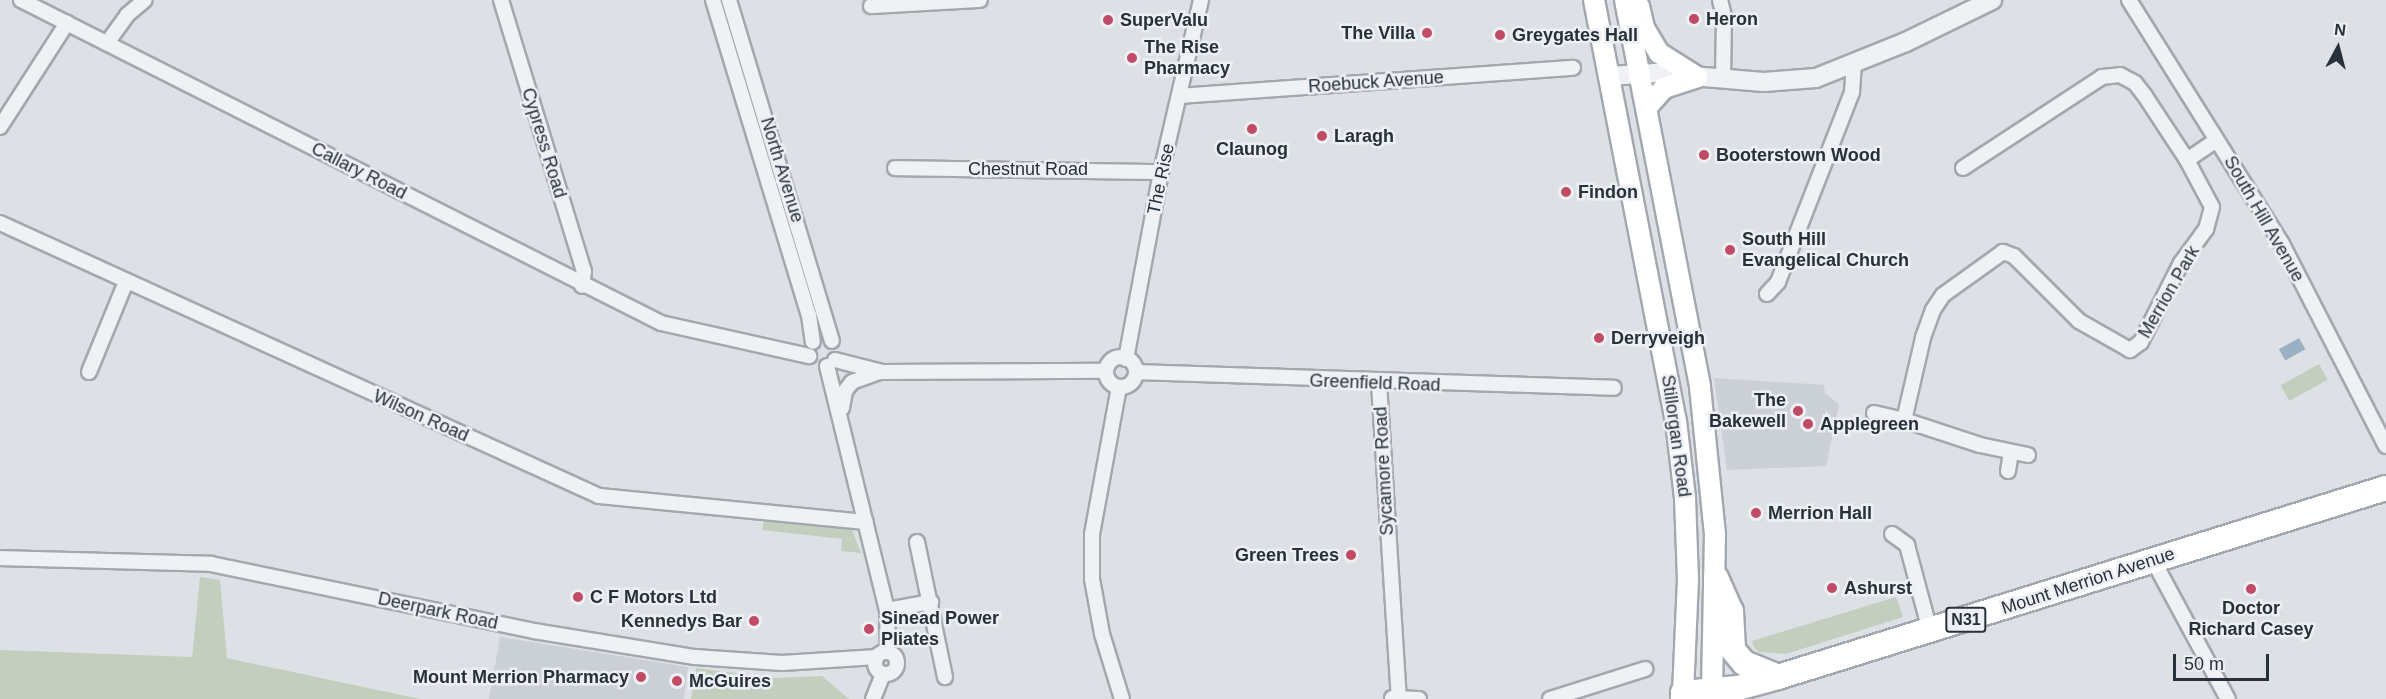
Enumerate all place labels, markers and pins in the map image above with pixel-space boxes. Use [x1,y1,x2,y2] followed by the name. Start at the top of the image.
[1706,8,1758,30] place label: Heron
[1120,9,1208,31] place label: SuperValu
[1687,12,1701,26] marker: Heron
[1101,13,1115,27] marker: SuperValu
[1341,22,1415,44] place label: The Villa
[1512,24,1638,46] place label: Greygates Hall
[1420,26,1434,40] marker: The Villa
[1493,28,1507,42] marker: Greygates Hall
[1144,37,1230,80] place label: The Rise Pharmacy
[1125,51,1139,65] marker: The Rise Pharmacy
[1245,122,1259,136] marker: Claunog
[1334,125,1394,147] place label: Laragh
[1315,129,1329,143] marker: Laragh
[1216,138,1288,160] place label: Claunog
[1716,144,1881,166] place label: Booterstown Wood
[1697,148,1711,162] marker: Booterstown Wood
[1578,181,1638,203] place label: Findon
[1559,185,1573,199] marker: Findon
[1742,229,1909,272] place label: South Hill Evangelical Church
[1723,243,1737,257] marker: South Hill Evangelical Church
[1611,327,1705,349] place label: Derryveigh
[1592,331,1606,345] marker: Derryveigh
[1709,390,1786,432] place label: The Bakewell
[1791,404,1805,418] marker: The Bakewell
[1820,413,1919,435] place label: Applegreen
[1801,417,1815,431] marker: Applegreen
[1768,502,1872,524] place label: Merrion Hall
[1749,506,1763,520] marker: Merrion Hall
[1235,544,1339,566] place label: Green Trees
[1344,548,1358,562] marker: Green Trees
[1844,577,1912,599] place label: Ashurst
[1825,581,1839,595] marker: Ashurst
[2244,582,2258,596] marker: Doctor Richard Casey
[590,586,717,608] place label: C F Motors Ltd
[571,590,585,604] marker: C F Motors Ltd
[2188,598,2314,640] place label: Doctor Richard Casey
[881,608,999,650] place label: Sinead Power Pliates
[621,610,742,632] place label: Kennedys Bar
[747,614,761,628] marker: Kennedys Bar
[862,622,876,636] marker: Sinead Power Pliates
[413,666,629,688] place label: Mount Merrion Pharmacy
[634,670,648,684] marker: Mount Merrion Pharmacy
[689,670,771,692] place label: McGuires
[670,674,684,688] marker: McGuires

